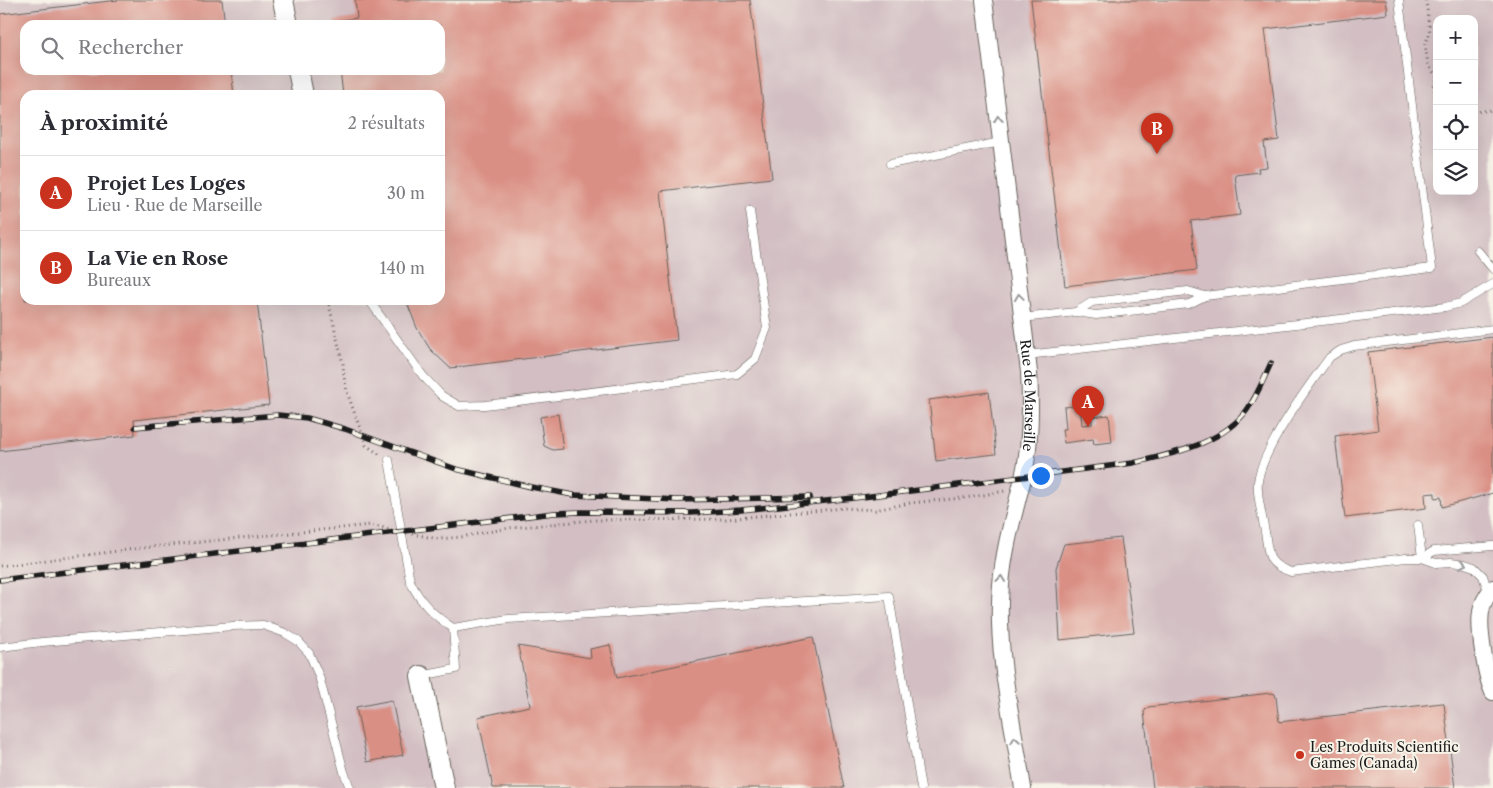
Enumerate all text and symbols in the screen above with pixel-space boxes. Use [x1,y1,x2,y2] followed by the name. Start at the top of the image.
[1433,15,1478,195] map controls
[1433,15,1478,60] button: +
[20,20,445,75] search box
[38,34,66,62] icon: search
[78,36,183,59] text: Rechercher
[1433,60,1478,105] button: −
[1433,105,1478,150] button: locate
[40,110,168,135] text: À proximité
[348,113,425,133] text: 2 résultats
[1141,113,1173,154] pin: B
[993,114,1004,122] one-way arrow
[1433,150,1478,195] button: layers
[87,172,245,195] text: Projet Les Loges
[50,183,62,203] text: A
[387,183,425,203] text: 30 m
[87,195,262,215] text: Lieu · Rue de Marseille
[87,247,228,270] text: La Vie en Rose
[50,258,62,278] text: B
[380,258,425,278] text: 140 m
[87,270,151,290] text: Bureaux
[1015,293,1025,302] one-way arrow
[1016,338,1039,452] street label: Rue de Marseille
[1072,386,1104,427] pin: A
[1028,463,1054,489] your location
[1459,558,1467,569] one-way arrow
[995,574,1006,582] one-way arrow
[1011,735,1021,744] one-way arrow
[1310,738,1459,772] place label: Les Produits Scientific Games (Canada)
[1294,749,1306,761] marker: Les Produits Scientific Games (Canada)

